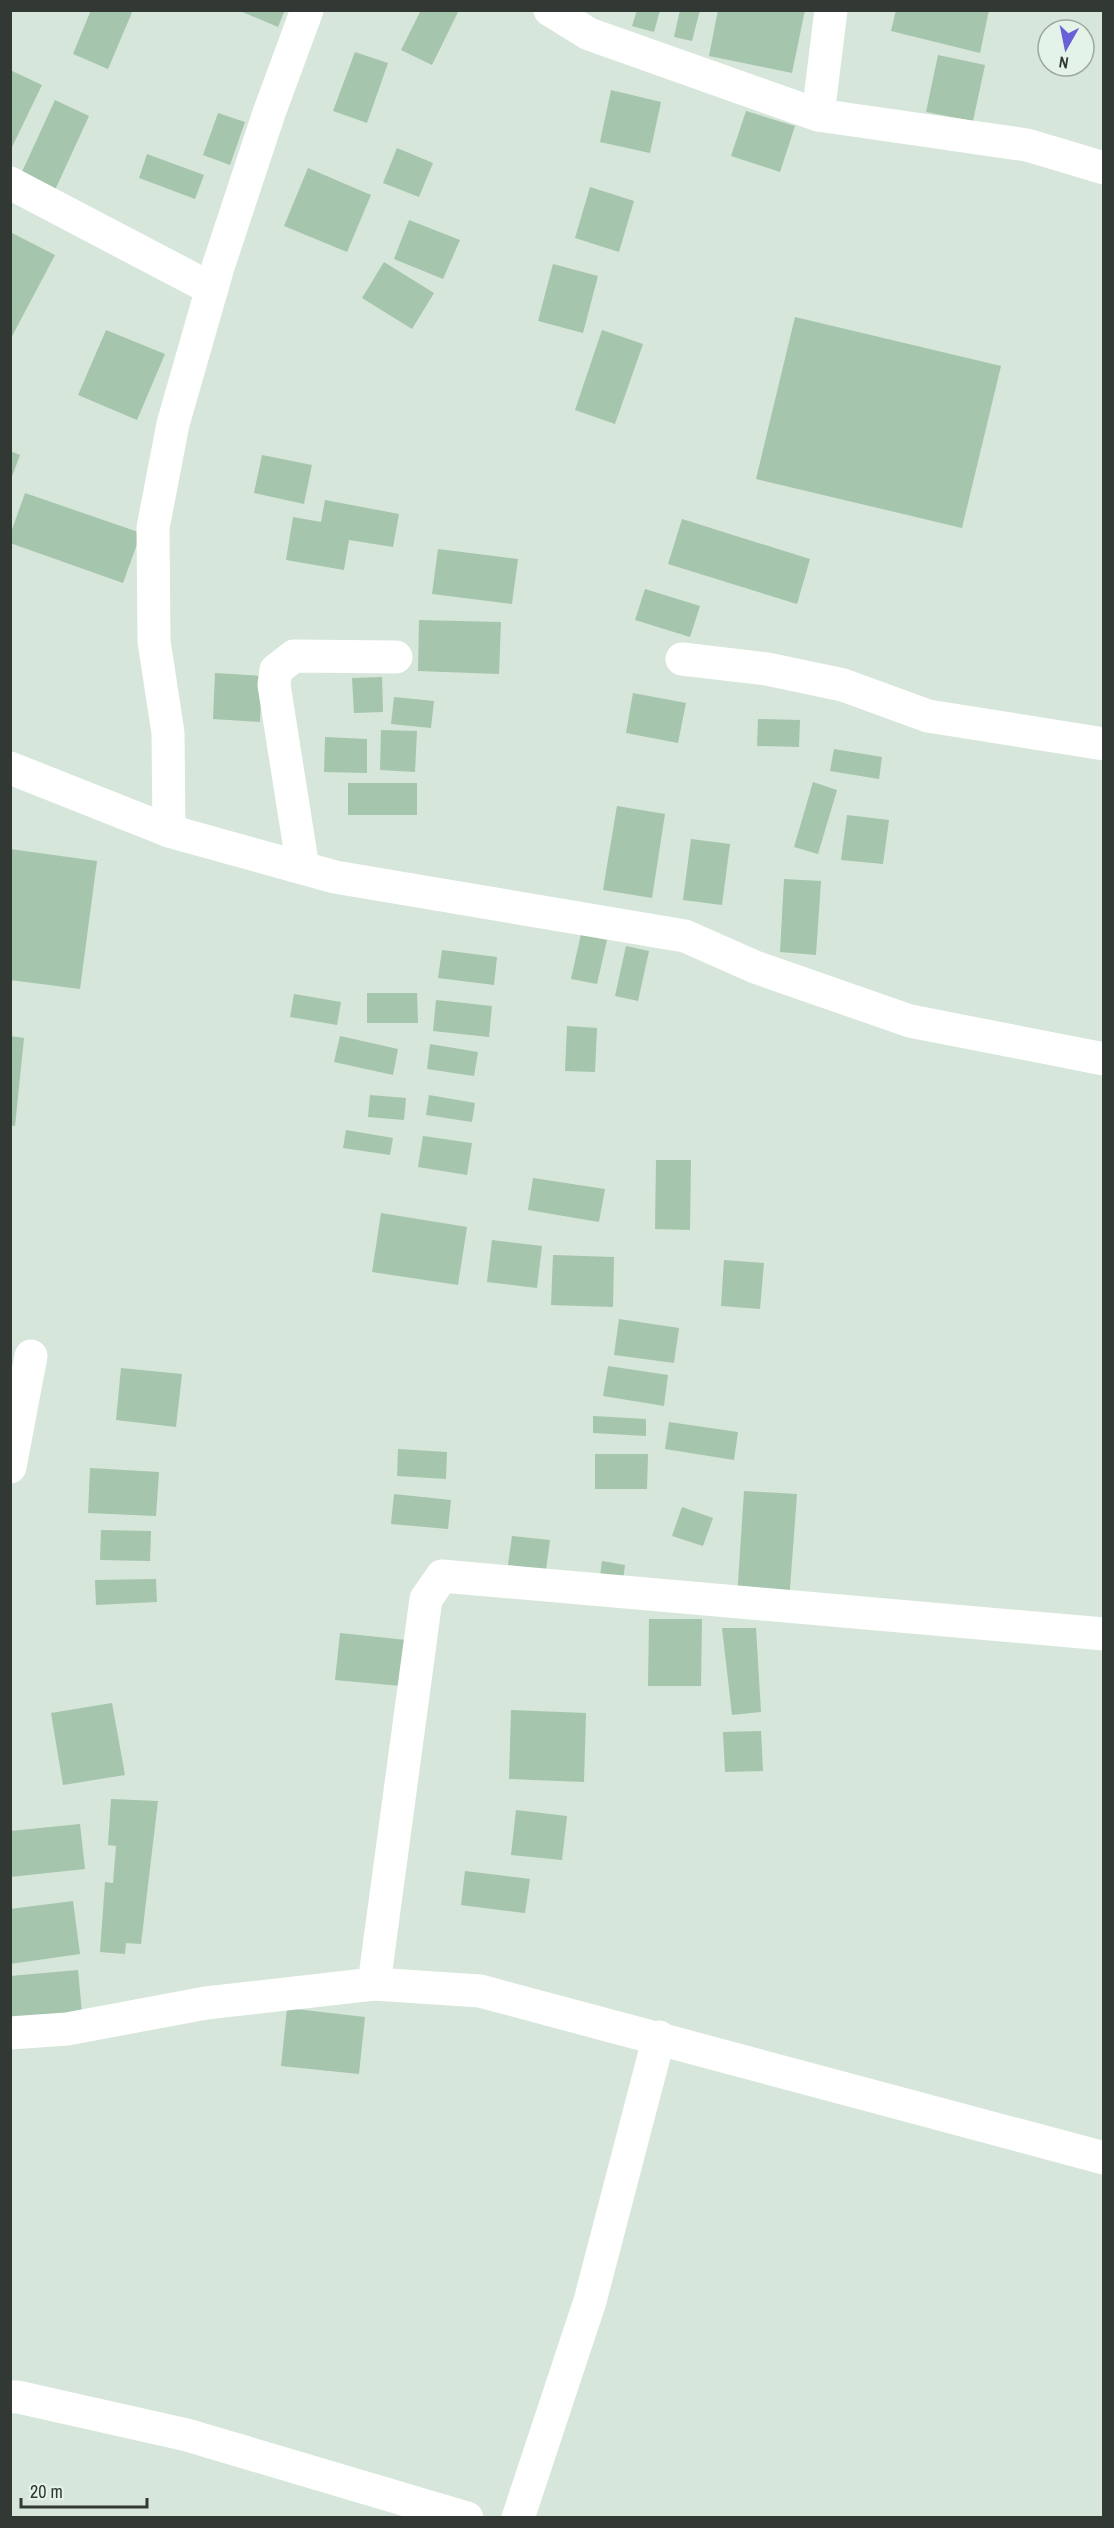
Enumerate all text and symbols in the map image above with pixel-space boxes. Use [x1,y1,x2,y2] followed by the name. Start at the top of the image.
[1036,18,1096,78] north arrow
[1057,51,1070,74] text: N
[21,2471,147,2509] scale bar
[30,2479,63,2504] text: 20 m

